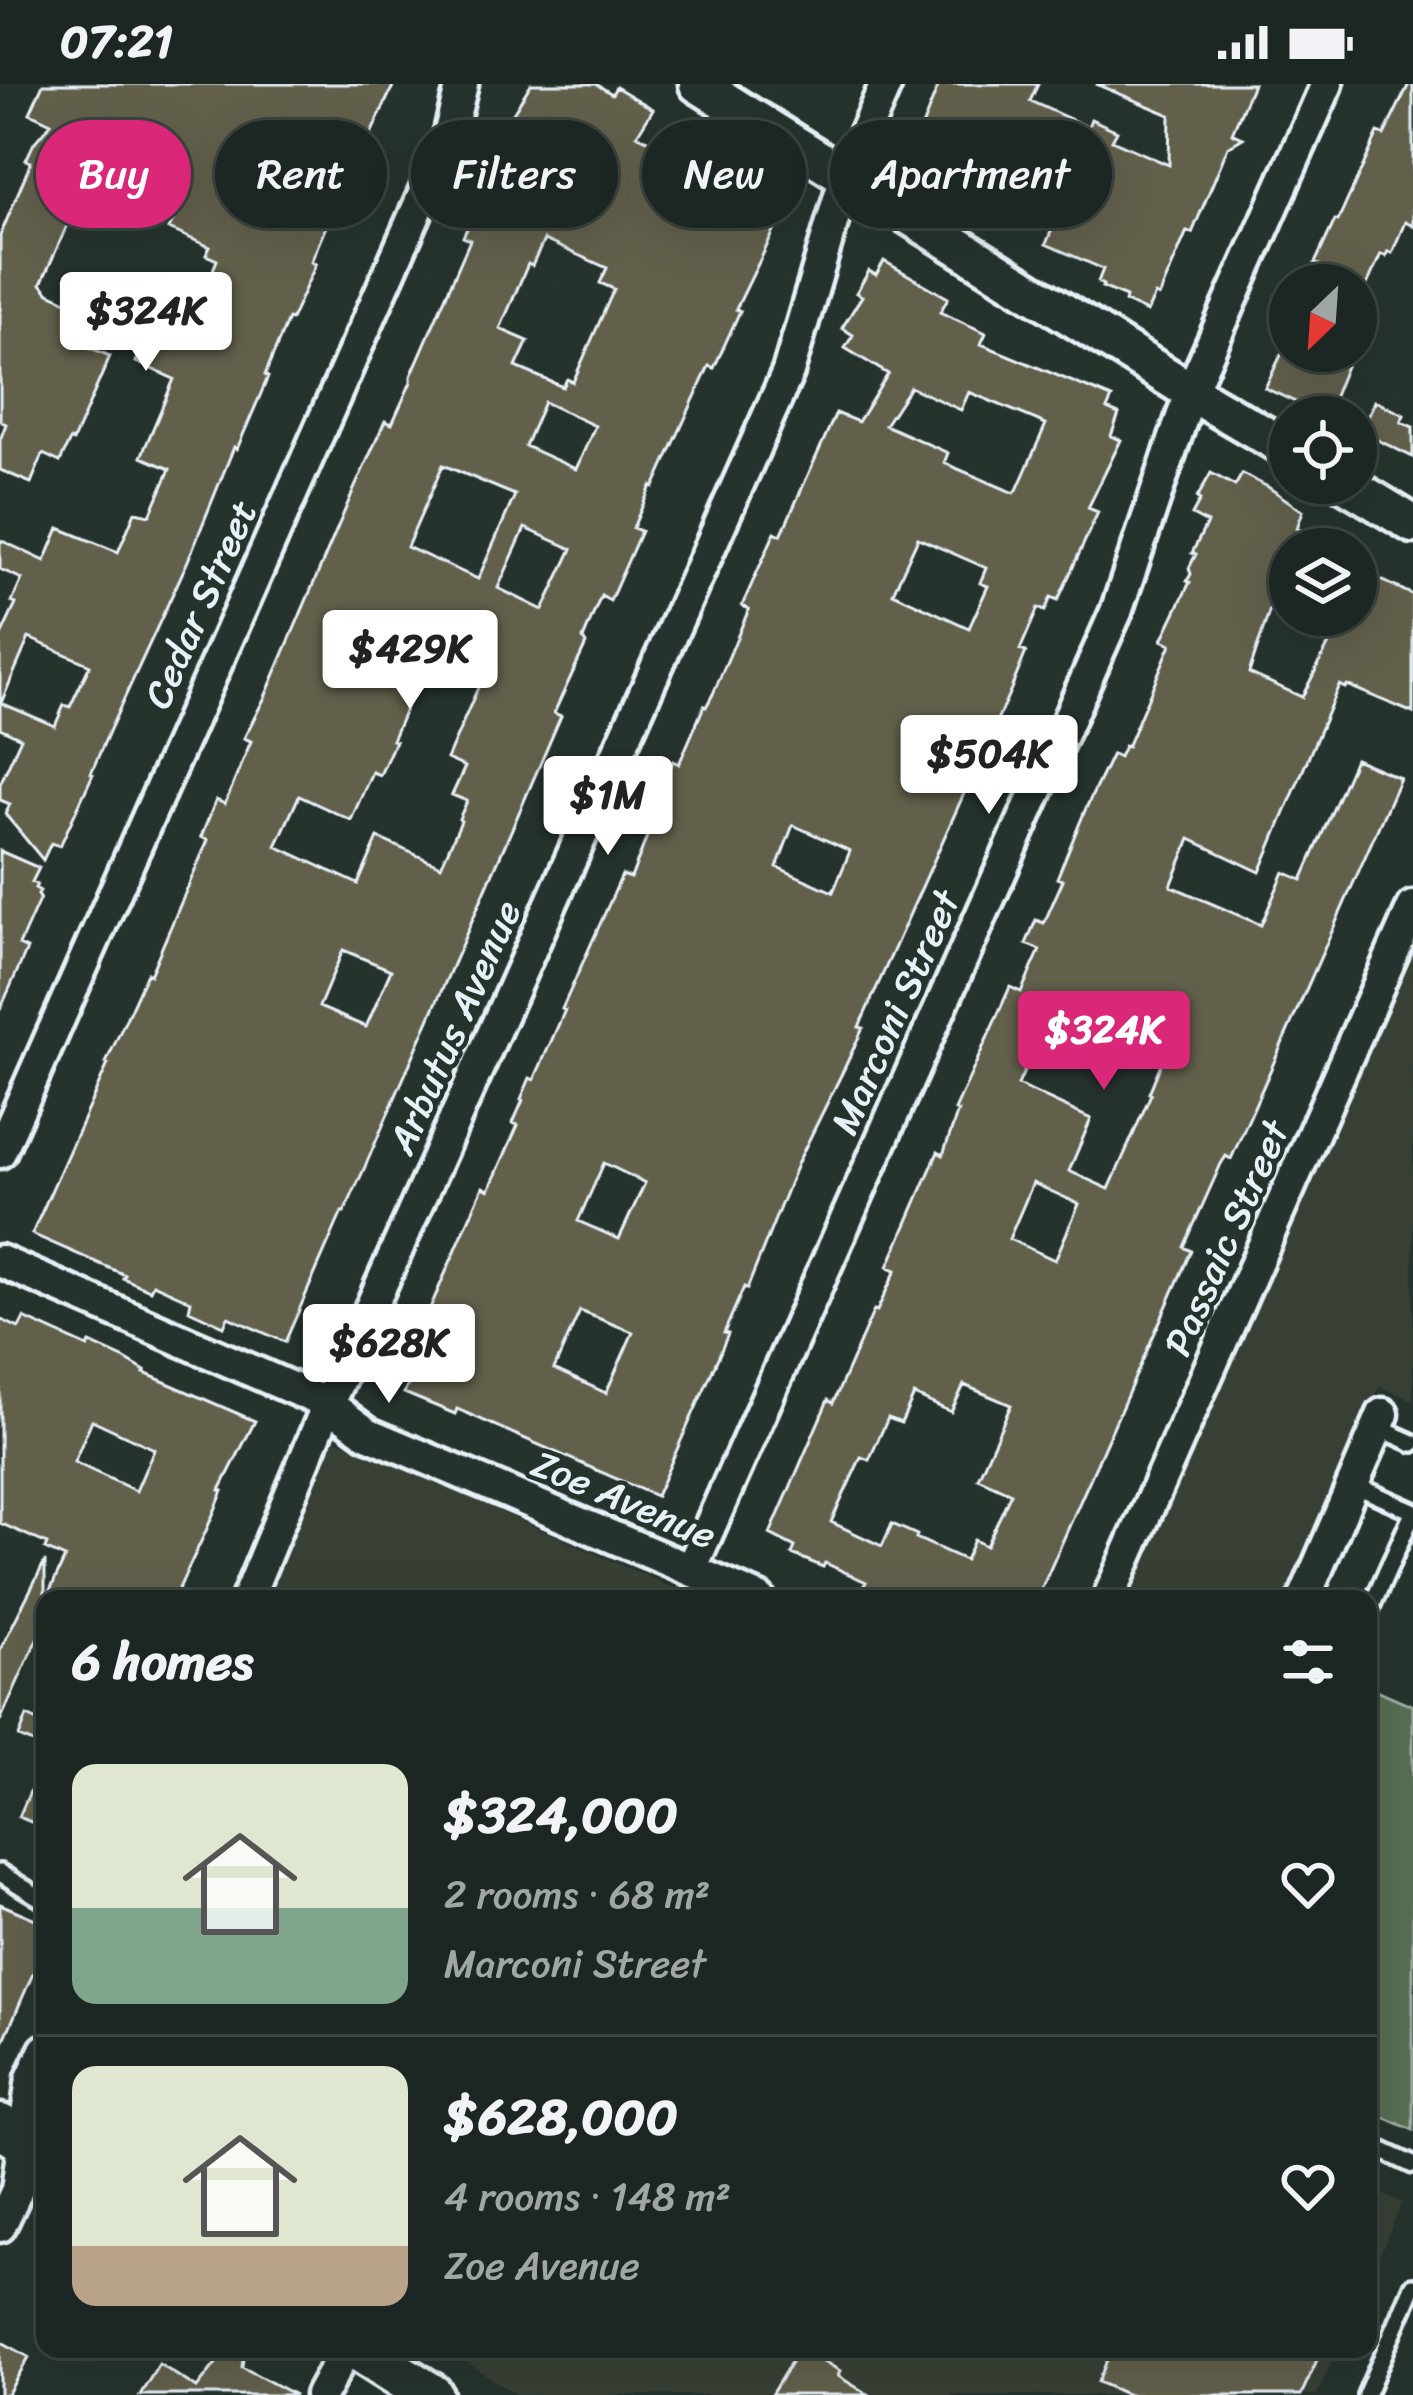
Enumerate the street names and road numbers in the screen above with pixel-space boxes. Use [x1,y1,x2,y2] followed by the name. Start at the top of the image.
[123,488,277,720] street label: Cedar Street
[810,877,980,1146] street label: Marconi Street
[367,888,541,1166] street label: Arbutus Avenue
[1143,1108,1309,1367] street label: Passaic Street
[520,1429,728,1569] street label: Zoe Avenue

